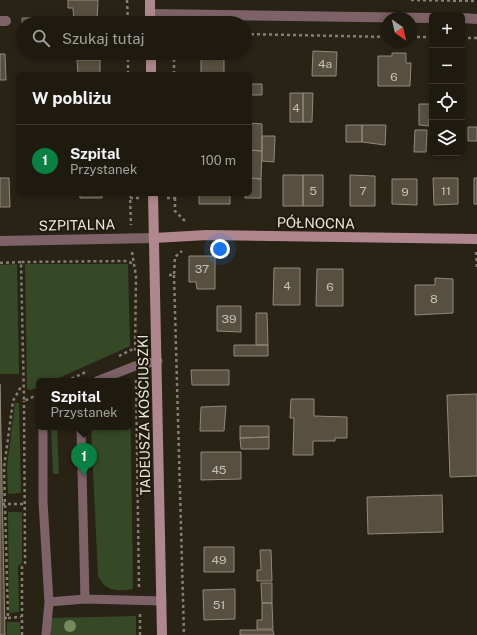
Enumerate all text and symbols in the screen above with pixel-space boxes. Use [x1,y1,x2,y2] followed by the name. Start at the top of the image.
[381,12,417,48] north arrow
[429,12,465,156] map controls
[429,12,465,48] button: +
[16,16,252,60] search box
[30,27,52,49] icon: search
[62,30,145,47] text: Szukaj tutaj
[429,48,465,84] button: −
[318,57,332,71] house number: 4a
[390,70,398,84] house number: 6
[429,84,465,120] button: locate
[32,88,111,108] text: W pobliżu
[292,101,300,115] house number: 4
[429,120,465,156] button: layers
[70,145,121,162] text: Szpital
[42,153,48,168] text: 1
[200,153,236,168] text: 100 m
[70,162,137,177] text: Przystanek
[309,184,317,198] house number: 5
[359,184,367,198] house number: 7
[441,184,451,198] house number: 11
[401,185,409,199] house number: 9
[277,212,355,232] street label: PÓŁNOCNA
[39,216,116,234] street label: SZPITALNA
[210,239,230,259] your location
[195,262,209,276] house number: 37
[283,279,291,293] house number: 4
[326,280,334,294] house number: 6
[430,292,438,306] house number: 8
[222,312,236,326] house number: 39
[133,334,153,496] street label: TADEUSZA KOŚCIUSZKI
[36,378,132,430] popup
[50,388,101,405] text: Szpital
[50,405,118,420] text: Przystanek
[71,443,97,476] pin: 1
[211,463,227,477] house number: 45
[211,553,227,567] house number: 49
[213,598,225,612] house number: 51

